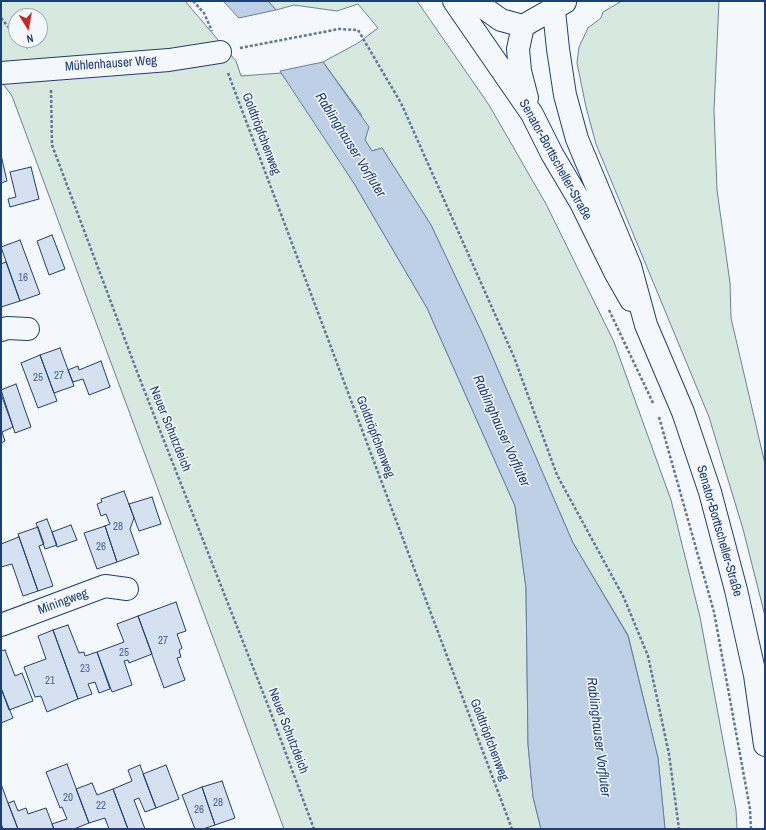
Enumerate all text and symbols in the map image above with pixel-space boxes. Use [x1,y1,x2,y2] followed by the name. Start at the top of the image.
[8,8,48,48] north arrow
[26,31,35,46] text: N
[64,53,158,75] street label: Mühlenhauser Weg
[311,89,389,201] water label: Rablinghauser Vorfluter
[238,91,284,177] street label: Goldtröpfchenweg
[515,97,595,223] street label: Senator-Borttscheller-Straße
[18,271,28,285] house number: 16
[54,369,64,383] house number: 27
[33,371,43,385] house number: 25
[469,373,533,489] water label: Rablinghauser Vorfluter
[146,384,194,474] street label: Neuer Schutzdeich
[352,394,398,480] street label: Goldtröpfchenweg
[693,464,745,598] street label: Senator-Borttscheller-Straße
[113,520,123,534] house number: 28
[96,540,106,554] house number: 26
[36,586,90,618] street label: Miningweg
[158,634,168,648] house number: 27
[119,646,129,660] house number: 25
[80,662,90,676] house number: 23
[45,674,55,688] house number: 21
[582,676,614,798] water label: Rablinghauser Vorfluter
[264,686,312,776] street label: Neuer Schutzdeich
[466,697,512,783] street label: Goldtröpfchenweg
[63,791,73,805] house number: 20
[213,796,223,810] house number: 28
[96,799,106,813] house number: 22
[194,803,204,817] house number: 26

